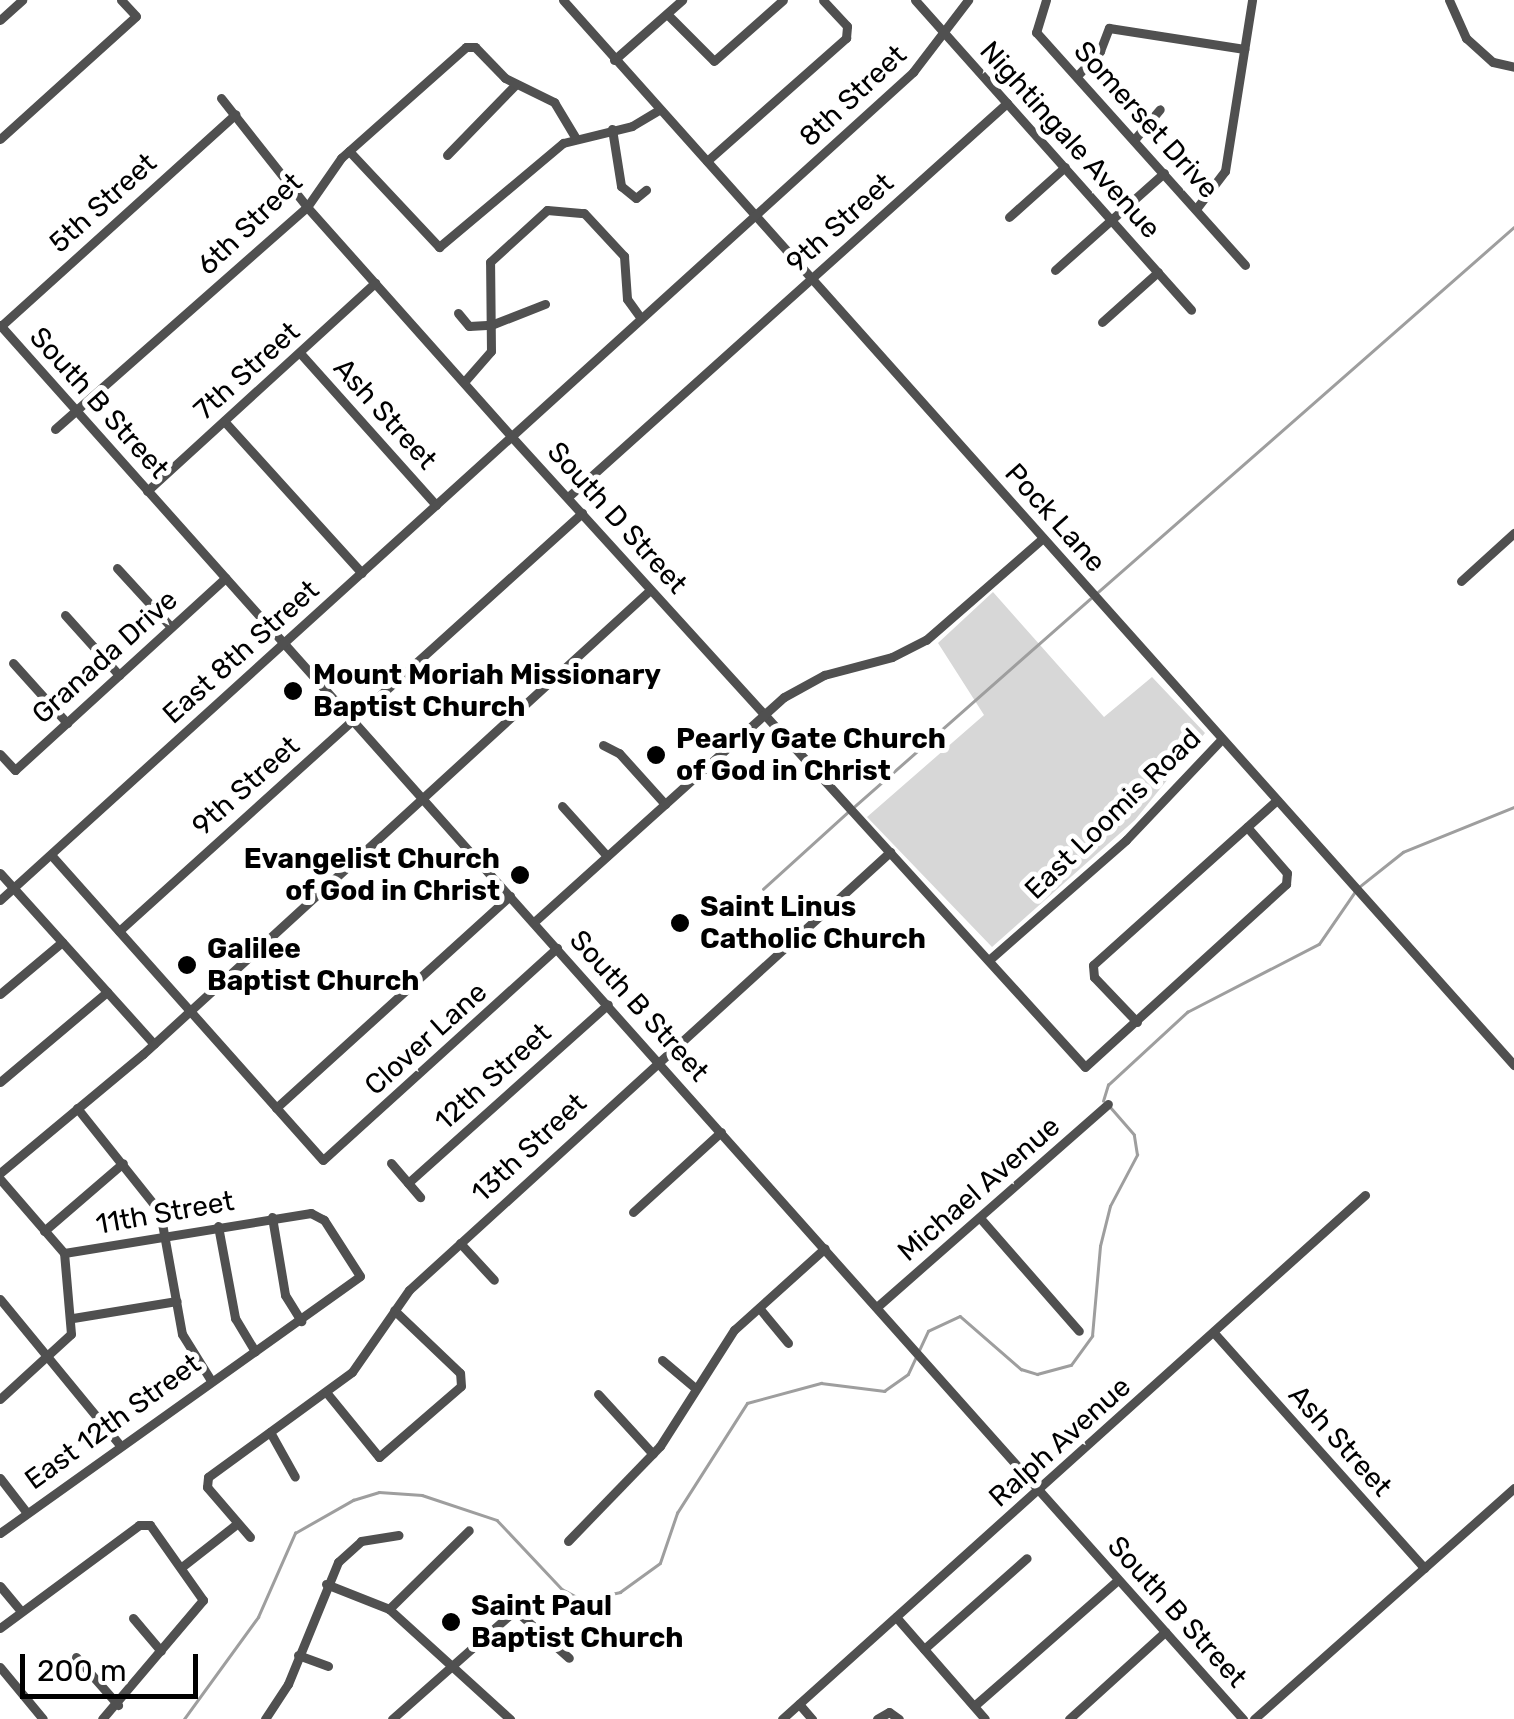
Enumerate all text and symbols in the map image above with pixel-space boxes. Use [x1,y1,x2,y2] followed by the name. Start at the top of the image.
[973,34,1167,246] street label: Nightingale Avenue
[1067,35,1225,205] street label: Somerset Drive
[793,38,913,154] street label: 8th Street
[43,146,163,260] street label: 5th Street
[191,166,309,282] street label: 6th Street
[780,166,900,280] street label: 9th Street
[187,315,307,427] street label: 7th Street
[22,321,176,485] street label: South B Street
[326,352,444,476] street label: Ash Street
[540,435,694,601] street label: South D Street
[998,457,1112,579] street label: Pock Lane
[156,573,326,731] street label: East 8th Street
[25,583,185,731] street label: Granada Drive
[313,658,661,724] place label: Mount Moriah Missionary Baptist Church
[282,680,304,702] marker: Mount Moriah Missionary Baptist Church
[676,722,947,788] place label: Pearly Gate Church of God in Christ
[1018,722,1208,906] street label: East Loomis Road
[186,729,306,843] street label: 9th Street
[645,744,667,766] marker: Pearly Gate Church of God in Christ
[244,842,500,908] place label: Evangelist Church of God in Christ
[509,864,531,886] marker: Evangelist Church of God in Christ
[700,890,926,956] place label: Saint Linus Catholic Church
[669,912,691,934] marker: Saint Linus Catholic Church
[562,924,716,1088] street label: South B Street
[207,932,419,998] place label: Galilee Baptist Church
[176,954,198,976] marker: Galilee Baptist Church
[358,975,494,1103] street label: Clover Lane
[428,1016,558,1138] street label: 12th Street
[465,1086,593,1210] street label: 13th Street
[891,1109,1067,1269] street label: Michael Avenue
[93,1184,237,1242] street label: 11th Street
[19,1347,207,1497] street label: East 12th Street
[982,1370,1138,1514] street label: Ralph Avenue
[1281,1379,1399,1503] street label: Ash Street
[1100,1530,1254,1694] street label: South B Street
[471,1589,683,1655] place label: Saint Paul Baptist Church
[440,1611,462,1633] marker: Saint Paul Baptist Church
[25,1634,202,1696] scale bar
[37,1653,127,1689] text: 200 m

